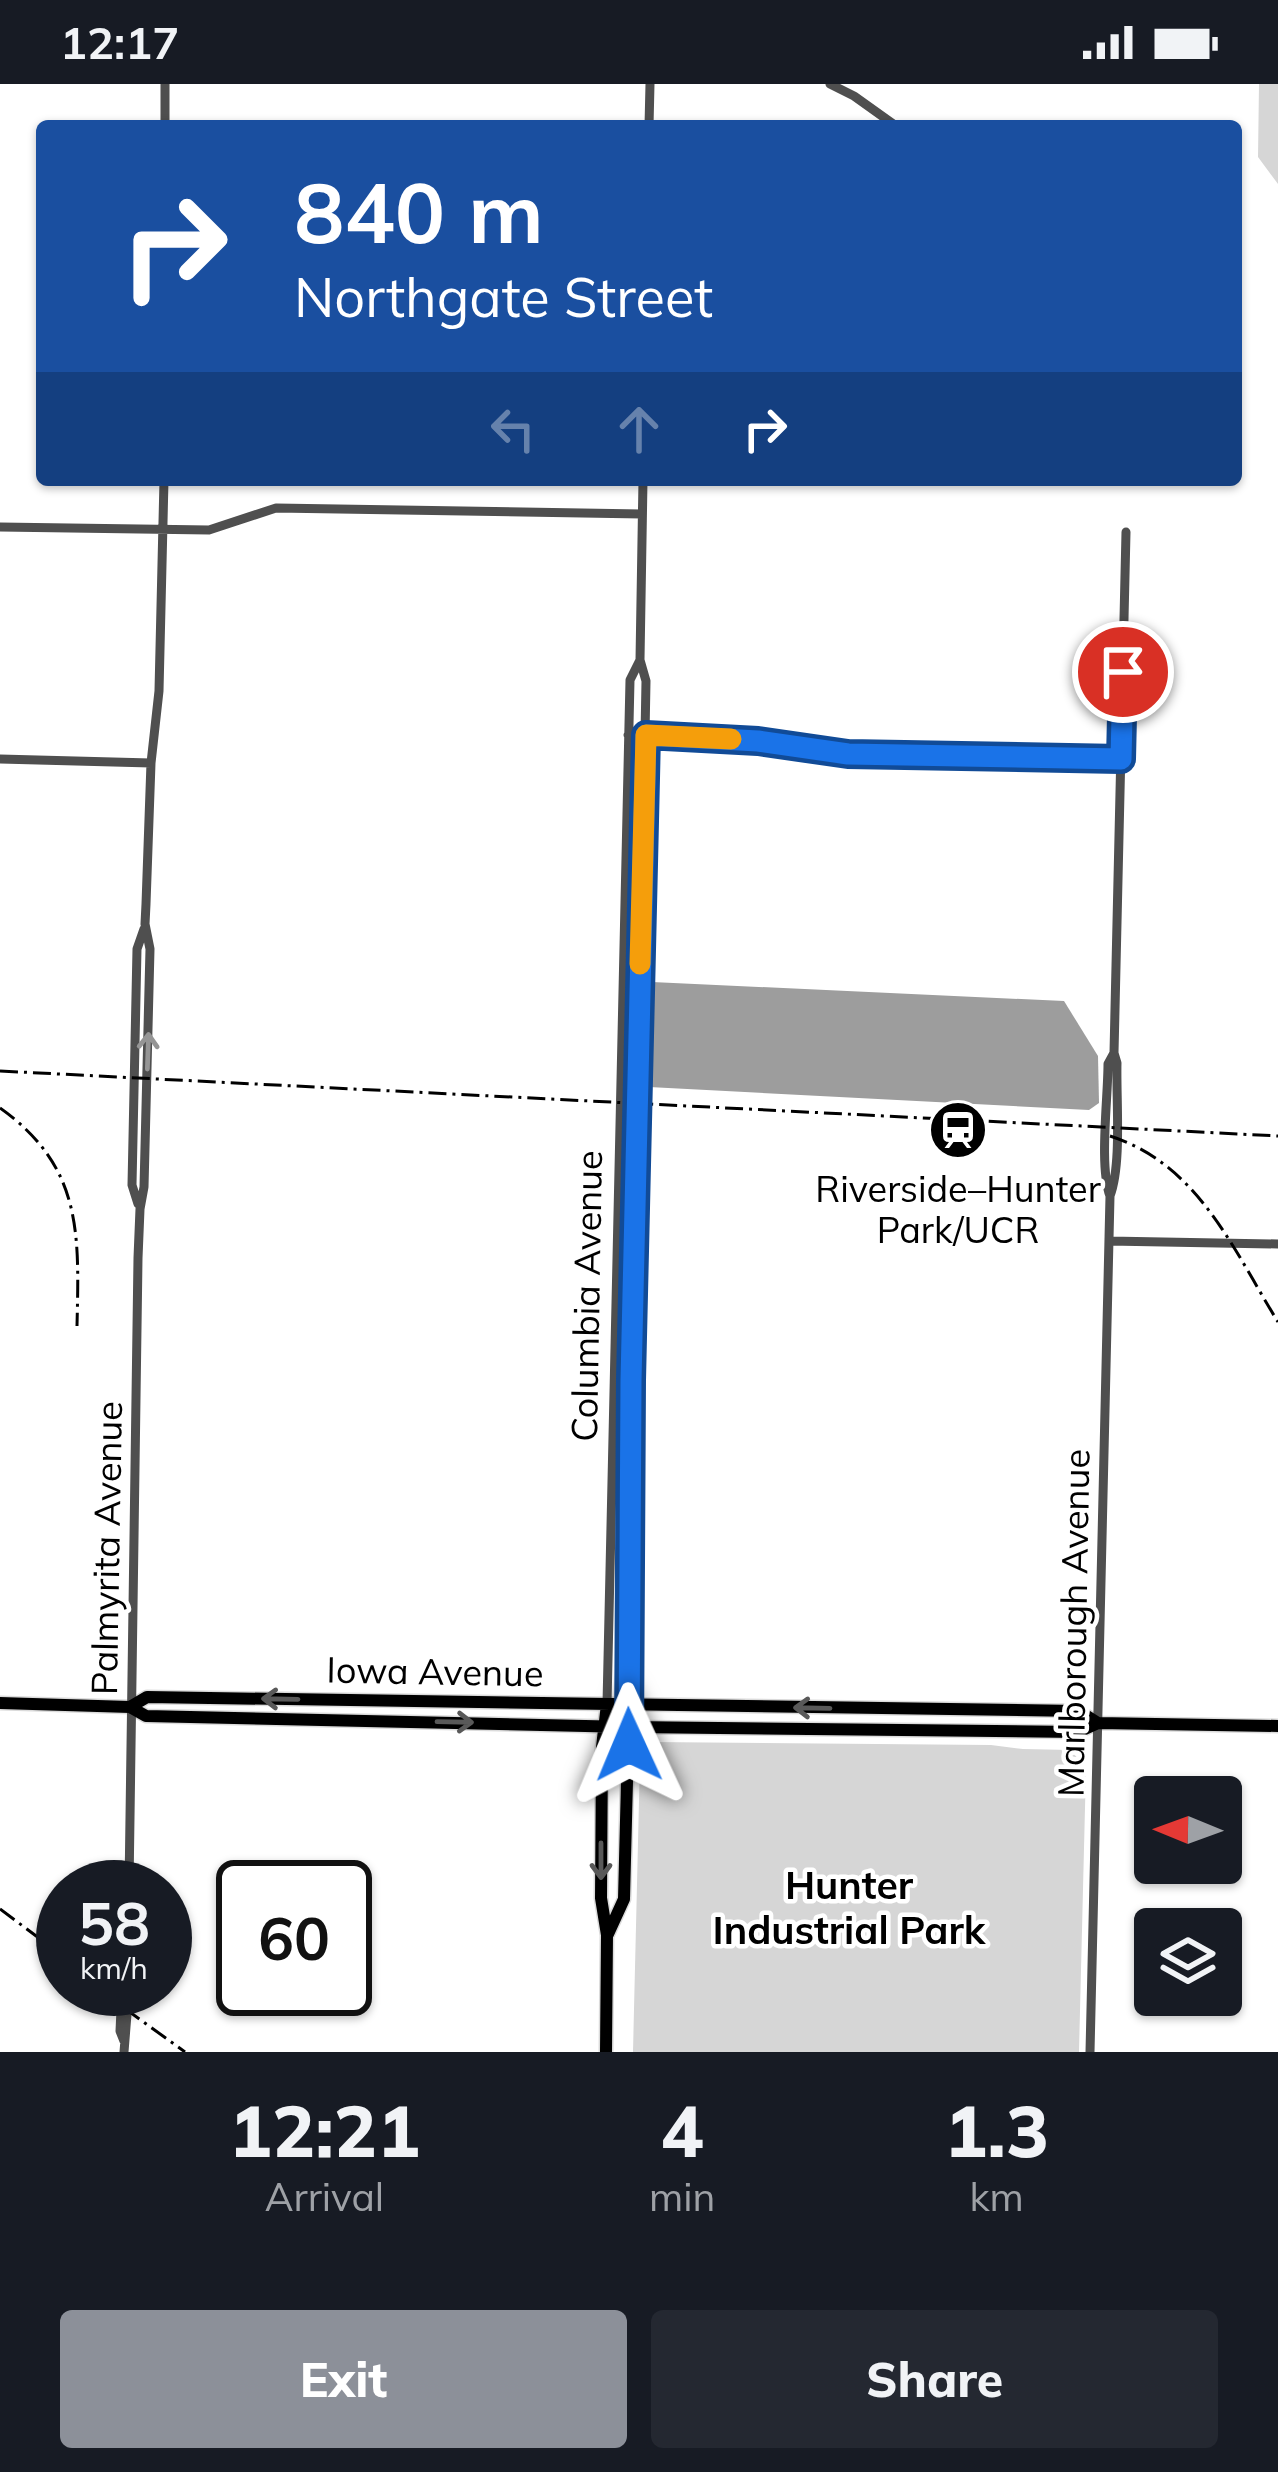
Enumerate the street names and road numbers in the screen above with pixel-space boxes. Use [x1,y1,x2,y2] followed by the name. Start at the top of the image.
[561,1150,611,1442] street label: Columbia Avenue
[81,1401,131,1695] street label: Palmyrita Avenue
[1047,1449,1099,1797] street label: Marlborough Avenue
[326,1647,544,1695] street label: Iowa Avenue

